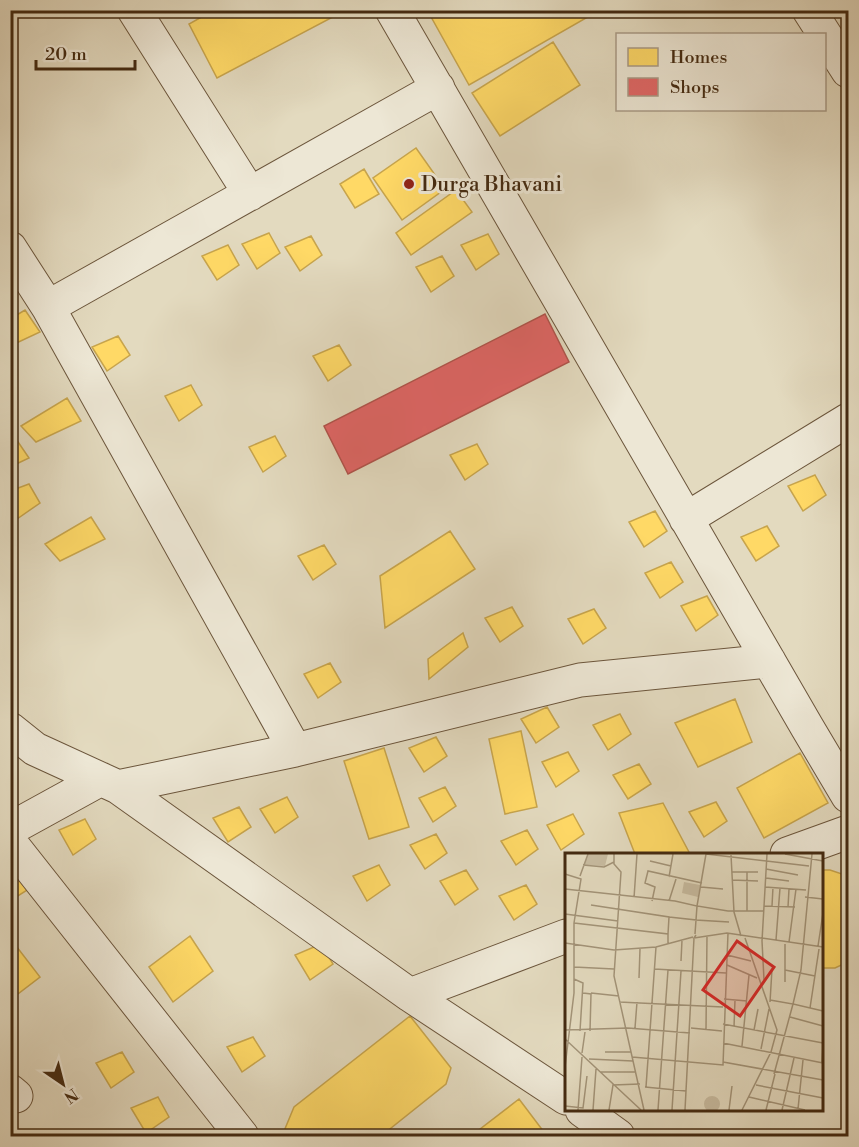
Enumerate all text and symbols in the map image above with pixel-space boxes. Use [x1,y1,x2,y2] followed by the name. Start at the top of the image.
[36,33,135,71] scale bar
[616,33,826,111] legend
[45,43,87,66] text: 20 m
[670,46,727,69] text: Homes
[670,76,720,99] text: Shops
[421,172,562,198] place label: Durga Bhavani
[402,177,416,191] marker: Durga Bhavani
[565,853,823,1111] inset map
[33,1054,93,1114] north arrow
[60,1084,82,1107] text: N

